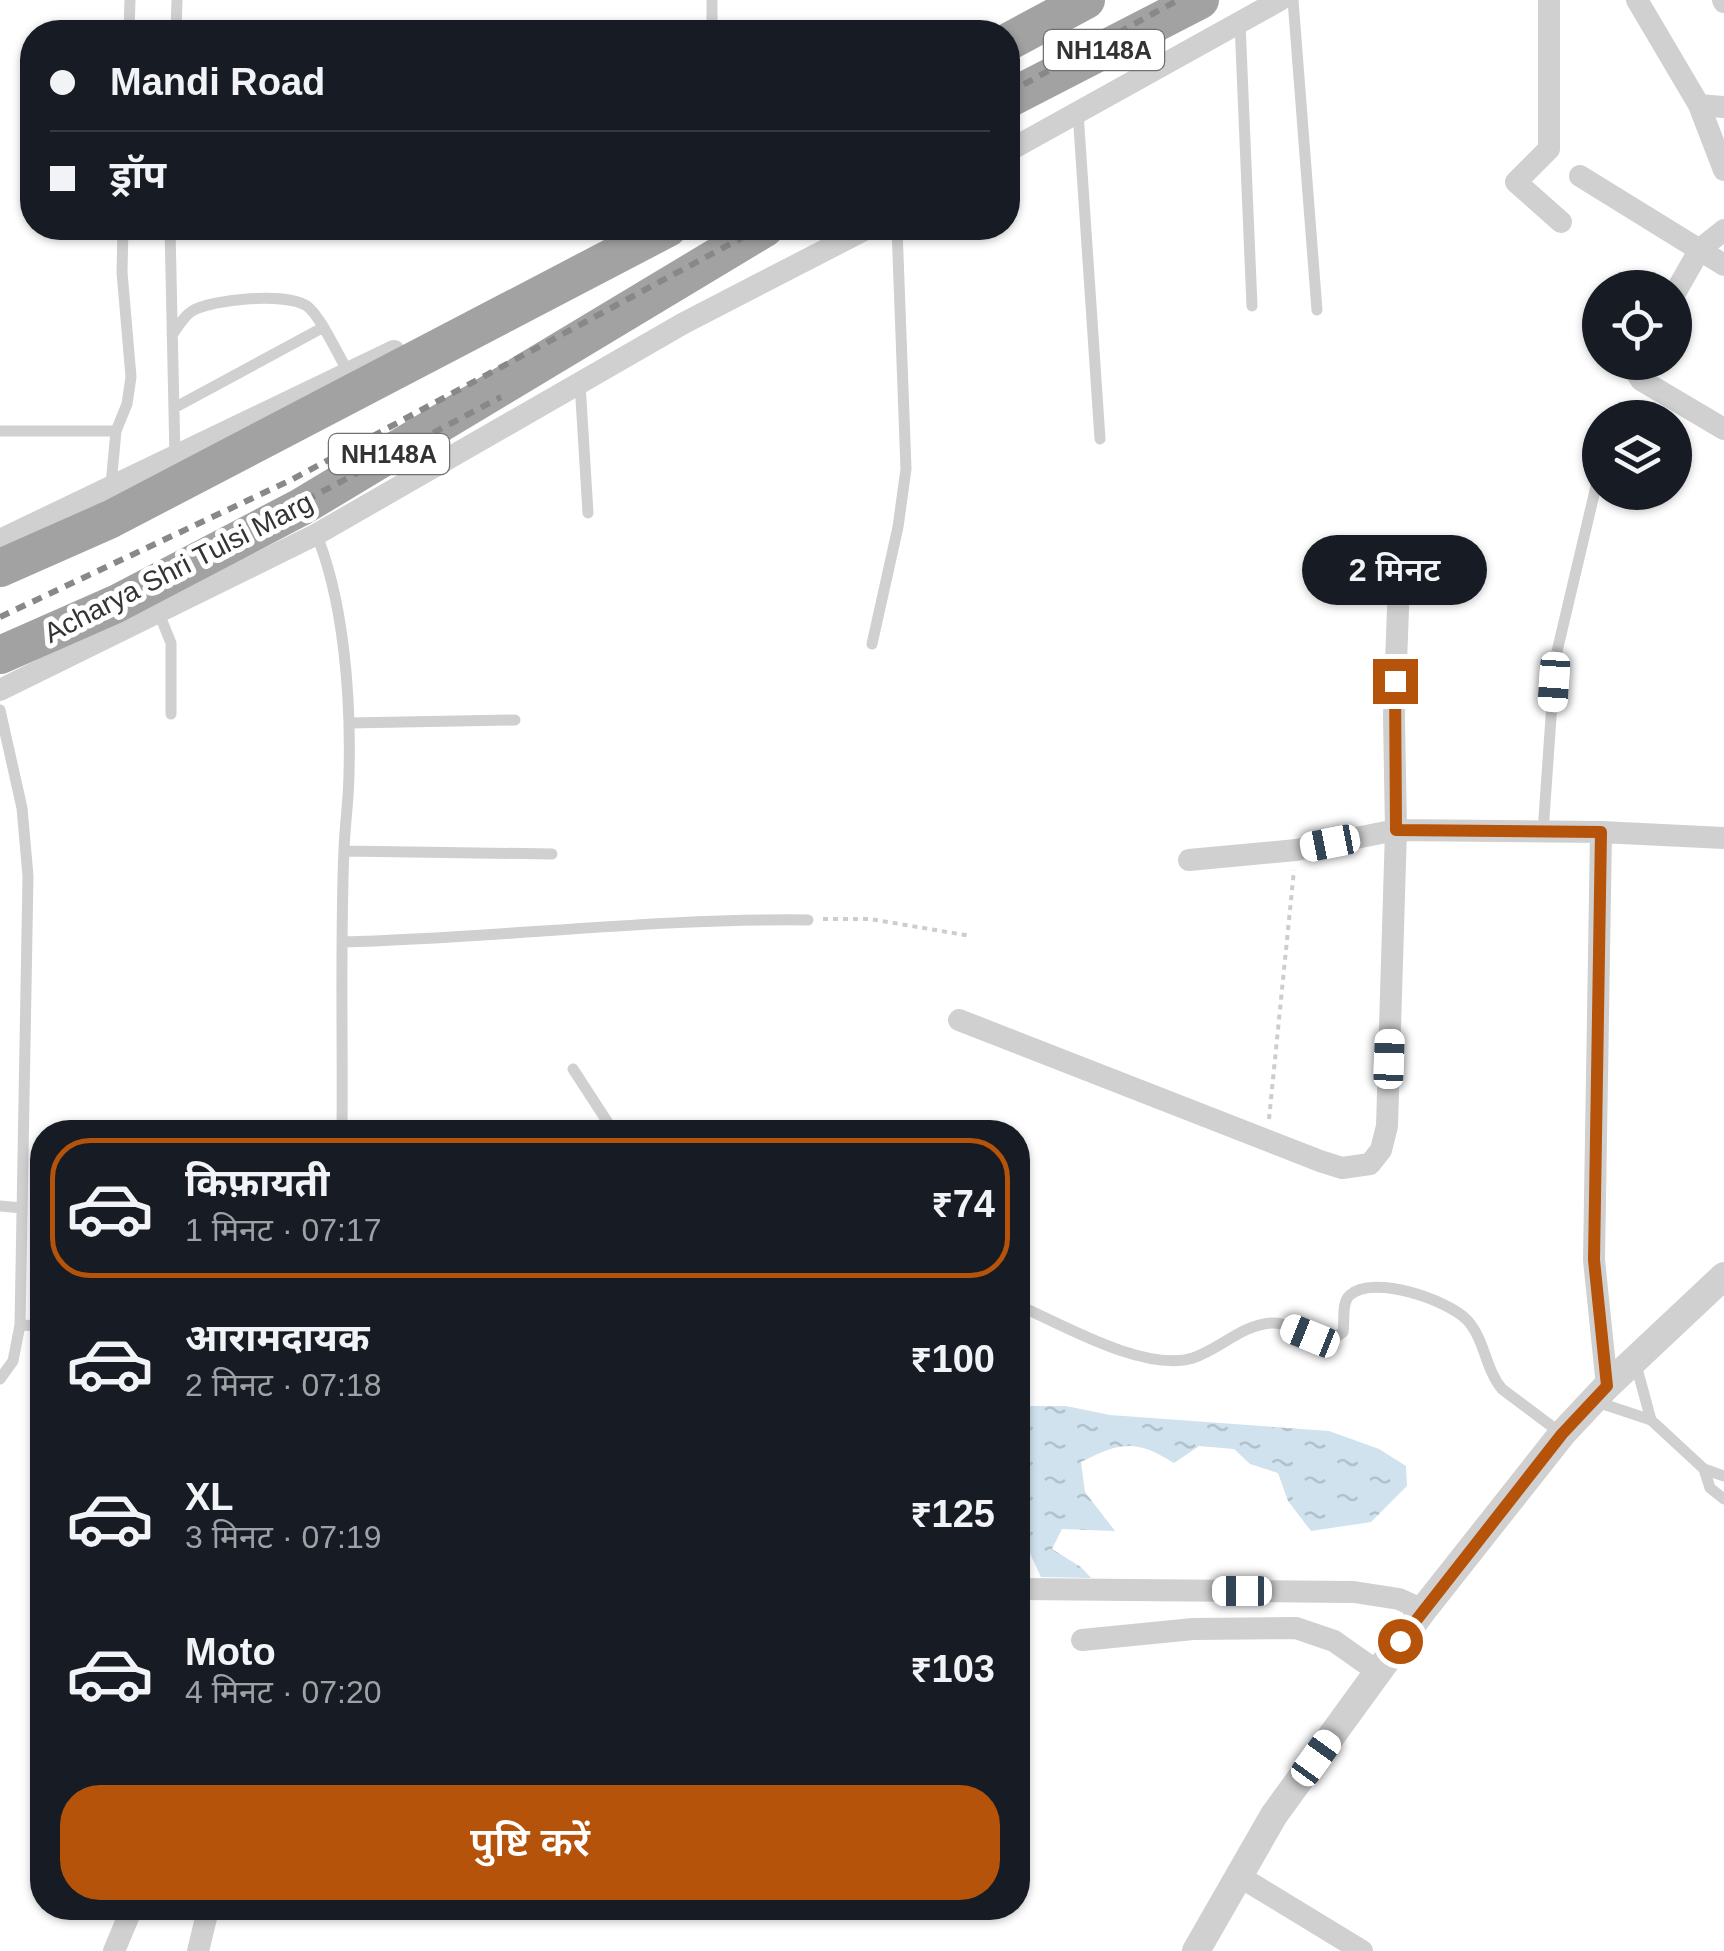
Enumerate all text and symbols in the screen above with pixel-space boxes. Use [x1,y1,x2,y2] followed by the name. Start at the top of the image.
[1044,30,1164,70] road number: NH148A
[110,61,325,103] text: Mandi Road
[110,154,166,196] text: ड्रॉप
[1582,270,1692,510] map controls
[1582,270,1692,380] button: locate
[1582,400,1692,510] button: layers
[329,434,449,474] road number: NH148A
[39,486,318,649] street label: Acharya Shri Tulsi Marg
[1302,536,1488,606] callout: 2 मिनट
[1349,552,1440,588] text: 2 मिनट
[1537,651,1571,713] car
[1373,659,1418,704] route end
[1298,823,1362,863] car
[1373,1028,1405,1090] car
[185,1162,329,1204] text: किफ़ायती
[65,1163,155,1253] icon: car
[931,1183,995,1225] text: ₹74
[185,1212,382,1248] text: 1 मिनट · 07:17
[1277,1311,1343,1361] car
[185,1317,369,1359] text: आरामदायक
[65,1318,155,1408] icon: car
[910,1338,995,1380] text: ₹100
[185,1367,382,1403] text: 2 मिनट · 07:18
[65,1473,155,1563] icon: car
[185,1476,234,1518] text: XL
[910,1493,995,1535] text: ₹125
[185,1519,382,1555] text: 3 मिनट · 07:19
[1212,1576,1272,1606] car
[1378,1619,1423,1664] route start
[65,1628,155,1718] icon: car
[185,1631,276,1673] text: Moto
[910,1648,995,1690] text: ₹103
[185,1674,382,1710] text: 4 मिनट · 07:20
[1286,1725,1346,1791] car
[60,1785,1000,1900] button: पुष्टि करें

